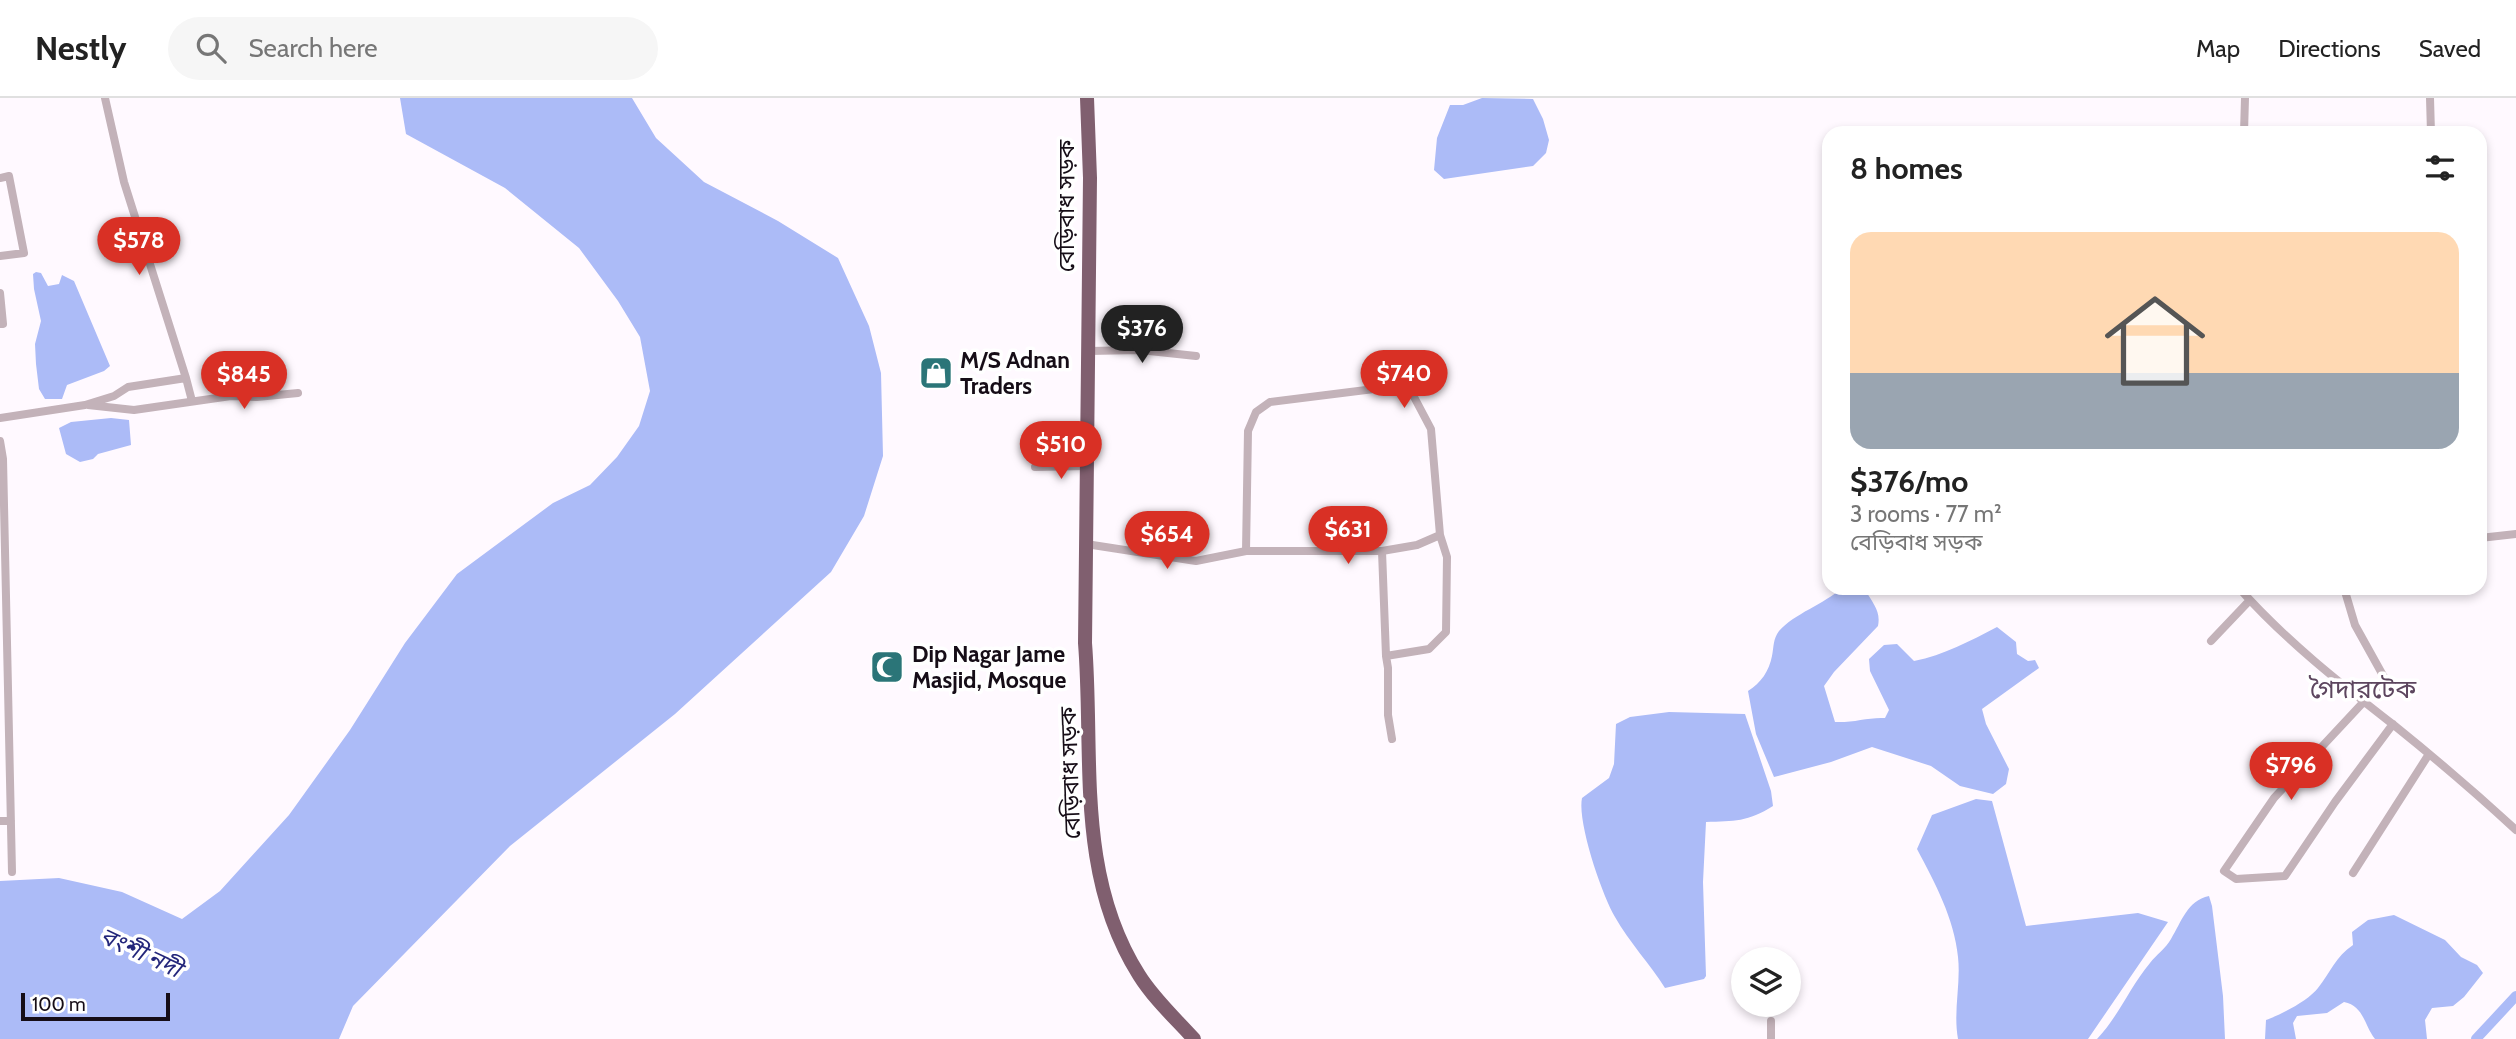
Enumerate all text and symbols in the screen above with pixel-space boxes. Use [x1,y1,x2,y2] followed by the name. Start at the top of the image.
[168,17,658,80] search box
[35,28,126,68] text: Nestly
[192,29,230,67] icon: search
[248,32,378,64] text: Search here
[2196,34,2240,63] text: Map
[2278,34,2381,63] text: Directions
[2419,34,2481,63] text: Saved
[1052,139,1080,272] street label: বেড়িবাধ সড়ক
[2421,149,2459,187] icon: filters
[1850,150,1963,187] text: 8 homes
[98,218,180,277] pin: $578
[113,226,165,254] text: $578
[2092,278,2218,404] icon: home
[1101,306,1183,365] pin: $376
[1117,314,1167,342] text: $376
[960,346,1070,400] place label: M/S Adnan Traders
[1363,350,1445,410] pin: $740
[203,352,285,411] pin: $845
[917,354,955,392] shop icon: M/S Adnan Traders
[1377,359,1431,387] text: $740
[217,360,271,388] text: $845
[1020,422,1102,481] pin: $510
[1036,430,1086,458] text: $510
[1850,463,1968,500] text: $376/mo
[1850,500,2002,528] text: 3 rooms · 77 m²
[1307,506,1389,566] pin: $631
[1126,512,1208,571] pin: $654
[1324,515,1372,543] text: $631
[1141,520,1193,548] text: $654
[1850,528,1982,556] text: বেড়িবাধ সড়ক
[912,640,1066,694] place label: Dip Nagar Jame Masjid, Mosque
[868,648,906,686] mosque icon: Dip Nagar Jame Masjid, Mosque
[2309,673,2417,705] district label: গৈদারটেক
[1054,706,1086,840] street label: বেড়িবাধ সড়ক
[2250,742,2332,802] pin: $796
[2266,751,2316,779] text: $796
[96,921,191,985] water label: বংশী নদী
[1731,947,1801,1017] map controls
[1731,947,1801,1017] button: layers
[21,990,170,1022] scale bar
[32,993,86,1016] text: 100 m

